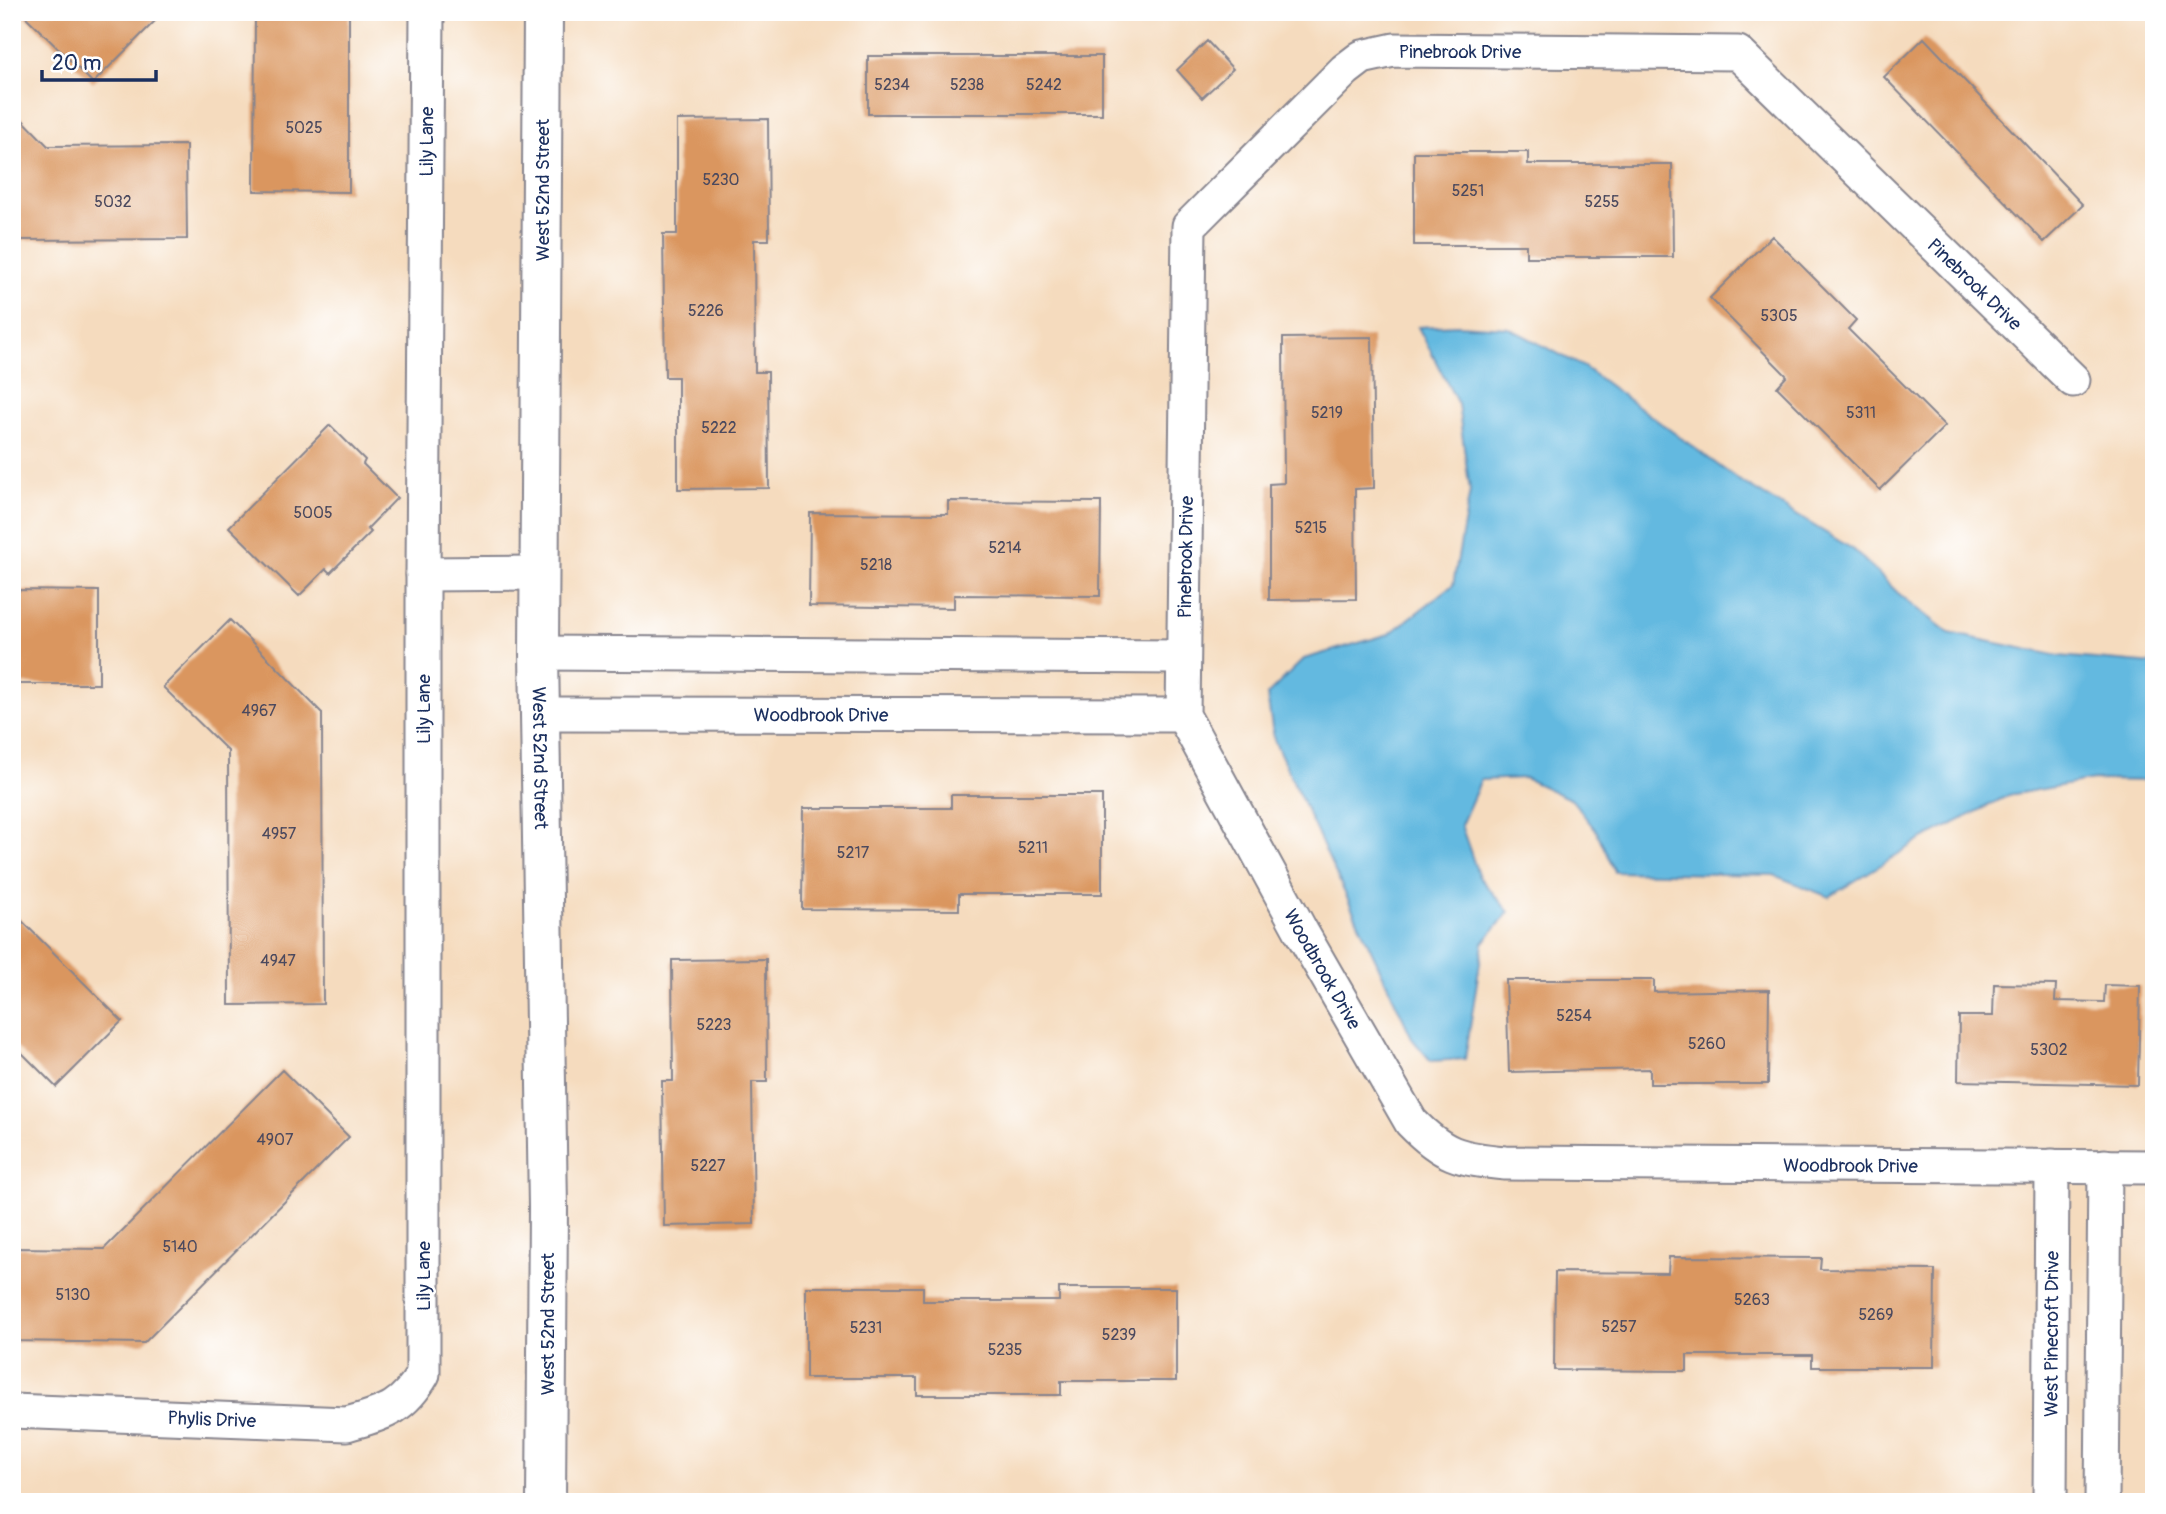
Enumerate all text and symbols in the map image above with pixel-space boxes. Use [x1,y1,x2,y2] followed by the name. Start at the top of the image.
[42,38,156,82] scale bar
[1399,40,1522,64] street label: Pinebrook Drive
[52,50,101,77] text: 20 m
[874,75,910,95] house number: 5234
[950,75,984,95] house number: 5238
[1026,75,1062,95] house number: 5242
[415,106,439,177] street label: Lily Lane
[285,118,323,138] house number: 5025
[531,118,555,261] street label: West 52nd Street
[703,170,740,190] house number: 5230
[1452,181,1484,201] house number: 5251
[94,192,132,212] house number: 5032
[1585,192,1619,212] house number: 5255
[1922,234,2027,336] street label: Pinebrook Drive
[688,301,724,321] house number: 5226
[1760,306,1798,326] house number: 5305
[1311,403,1343,423] house number: 5219
[1846,403,1876,423] house number: 5311
[701,418,737,438] house number: 5222
[1173,495,1199,618] street label: Pinebrook Drive
[293,503,333,523] house number: 5005
[1295,518,1327,538] house number: 5215
[988,538,1022,558] house number: 5214
[860,555,892,575] house number: 5218
[412,673,436,744] street label: Lily Lane
[527,686,553,830] street label: West 52nd Street
[241,701,277,721] house number: 4967
[754,703,889,728] street label: Woodbrook Drive
[262,824,297,844] house number: 4957
[1018,838,1048,858] house number: 5211
[837,843,870,863] house number: 5217
[1278,905,1366,1035] street label: Woodbrook Drive
[260,951,296,971] house number: 4947
[1556,1006,1592,1026] house number: 5254
[696,1015,732,1035] house number: 5223
[1688,1034,1726,1054] house number: 5260
[2030,1040,2068,1060] house number: 5302
[257,1130,294,1150] house number: 4907
[1783,1154,1919,1179] street label: Woodbrook Drive
[690,1156,726,1176] house number: 5227
[162,1237,198,1257] house number: 5140
[412,1240,436,1311] street label: Lily Lane
[2040,1250,2064,1417] street label: West Pinecroft Drive
[536,1252,560,1395] street label: West 52nd Street
[56,1285,90,1305] house number: 5130
[1734,1290,1770,1310] house number: 5263
[1858,1305,1894,1325] house number: 5269
[1602,1317,1637,1337] house number: 5257
[850,1318,882,1338] house number: 5231
[1102,1325,1136,1345] house number: 5239
[988,1340,1022,1360] house number: 5235
[167,1406,257,1433] street label: Phylis Drive

